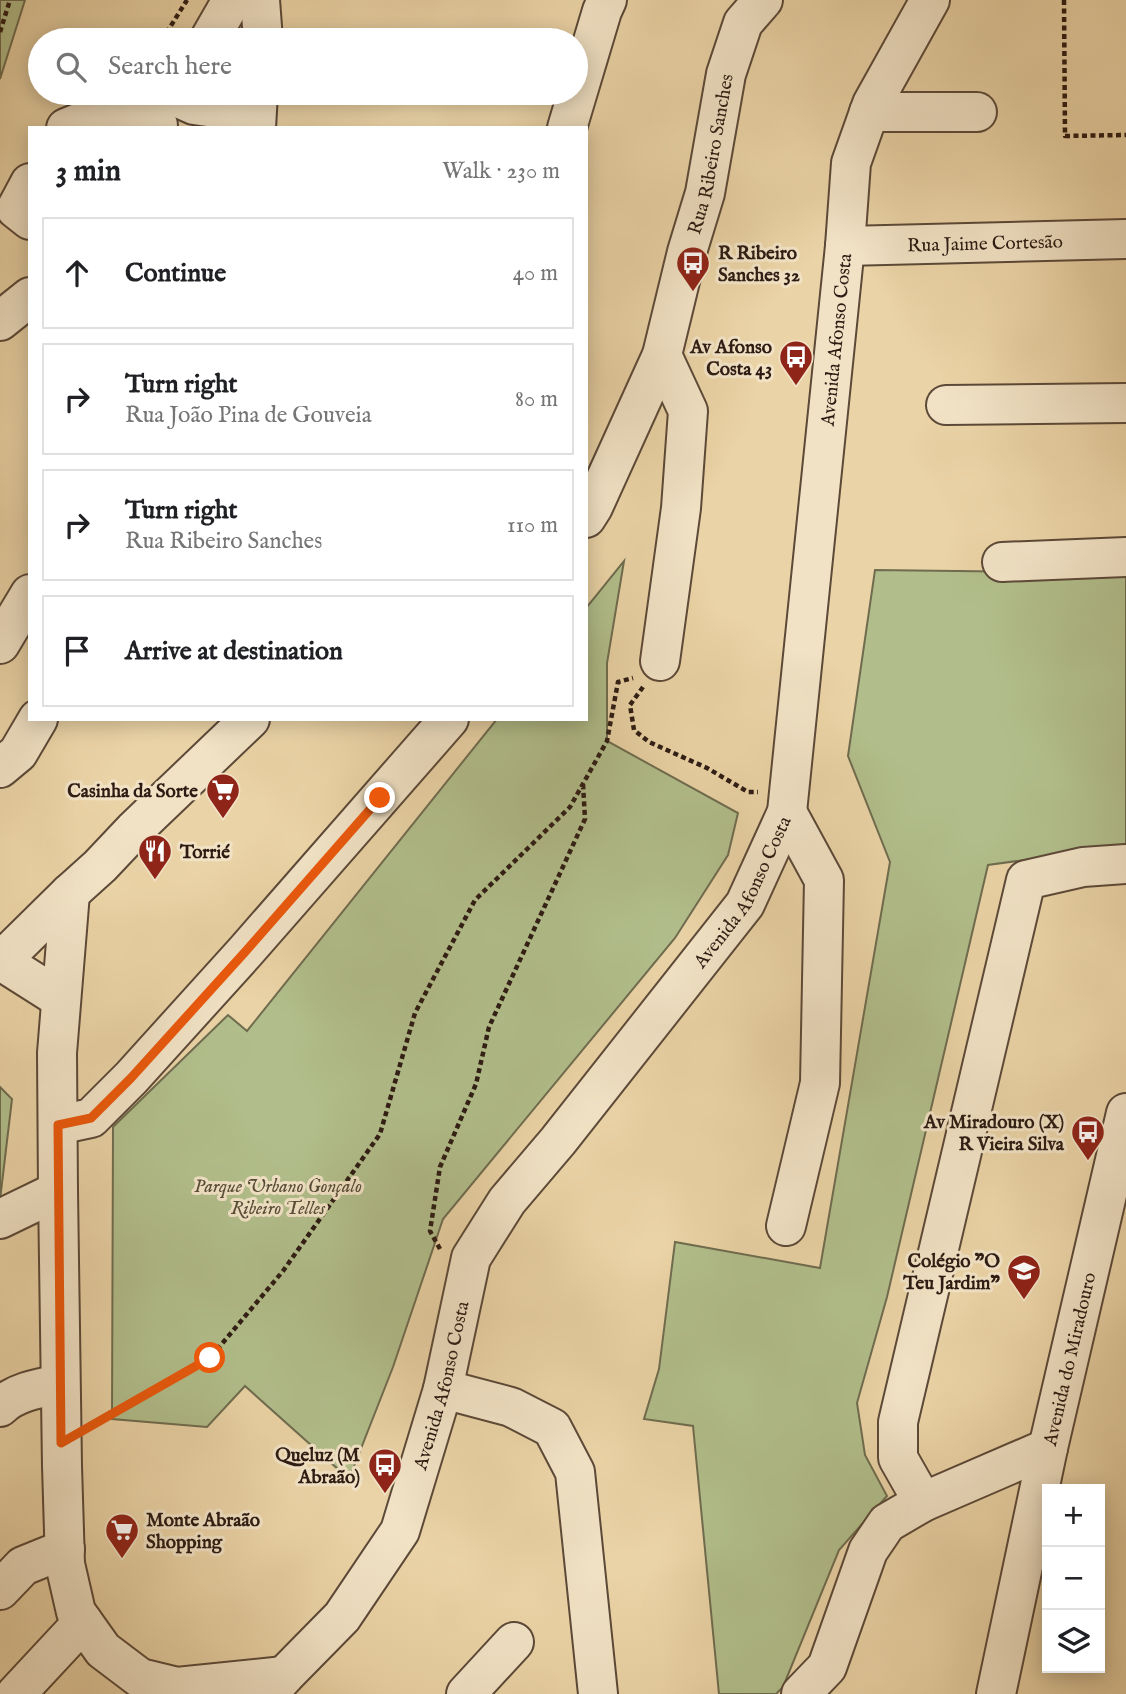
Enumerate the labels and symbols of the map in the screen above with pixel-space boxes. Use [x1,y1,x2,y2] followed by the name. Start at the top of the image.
[683,72,740,237] street label: Rua Ribeiro Sanches
[907,231,1063,258] street label: Rua Jaime Cortesão
[718,242,800,288] place label: R Ribeiro Sanches 32
[674,244,712,293] bus stop icon: R Ribeiro Sanches 32
[817,251,858,428] street label: Avenida Afonso Costa
[689,336,772,382] place label: Av Afonso Costa 43
[777,338,815,387] bus stop icon: Av Afonso Costa 43
[204,771,242,820] supermarket icon: Casinha da Sorte
[67,780,198,804] place label: Casinha da Sorte
[364,782,395,813] route end
[688,812,798,974] street label: Avenida Afonso Costa
[136,832,174,881] restaurant icon: Torrié
[179,841,230,865] place label: Torrié
[923,1111,1065,1157] place label: Av Miradouro (X) R Vieira Silva
[1069,1113,1107,1162] bus stop icon: Av Miradouro (X) R Vieira Silva
[194,1175,362,1221] park label: Parque Urbano Gonçalo Ribeiro Telles
[902,1250,1001,1296] place label: Colégio "O Teu Jardim"
[1005,1252,1043,1301] school or university icon: Colégio "O Teu Jardim"
[1039,1270,1103,1449] street label: Avenida do Miradouro
[409,1298,476,1474] street label: Avenida Afonso Costa
[194,1342,225,1373] route start
[275,1444,360,1490] place label: Queluz (M Abraão)
[366,1446,404,1495] bus stop icon: Queluz (M Abraão)
[146,1509,260,1555] place label: Monte Abraão Shopping
[103,1511,141,1560] supermarket icon: Monte Abraão Shopping

